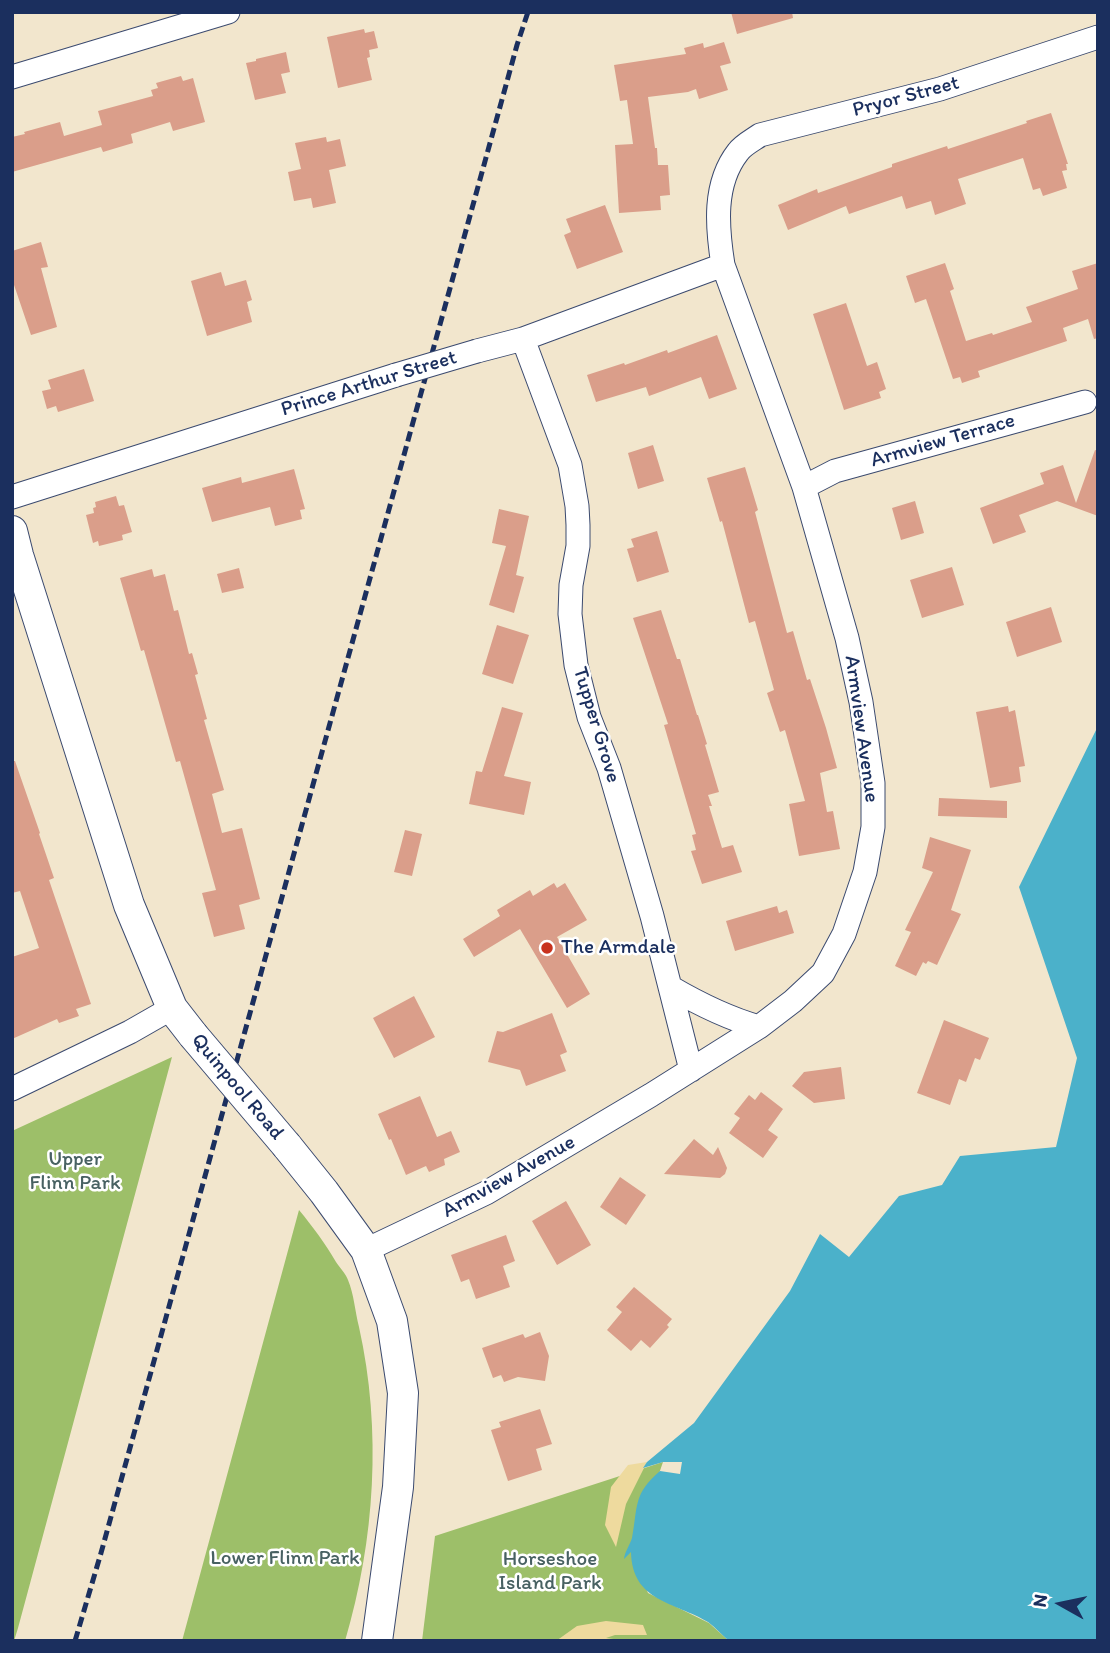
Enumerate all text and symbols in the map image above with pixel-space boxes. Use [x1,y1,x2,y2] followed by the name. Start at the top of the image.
[850,71,962,123] street label: Pryor Street
[278,345,460,423] street label: Prince Arthur Street
[868,408,1018,474] street label: Armview Terrace
[838,654,884,804] street label: Armview Avenue
[566,664,626,786] street label: Tupper Grove
[561,935,676,961] place label: The Armdale
[539,940,555,956] marker: The Armdale
[185,1028,289,1146] street label: Quinpool Road
[438,1130,580,1224] street label: Armview Avenue
[29,1147,121,1197] park label: Upper Flinn Park
[210,1546,360,1572] park label: Lower Flinn Park
[498,1547,602,1597] park label: Horseshoe Island Park
[1026,1569,1096,1639] north arrow
[1027,1593,1052,1609] text: N

